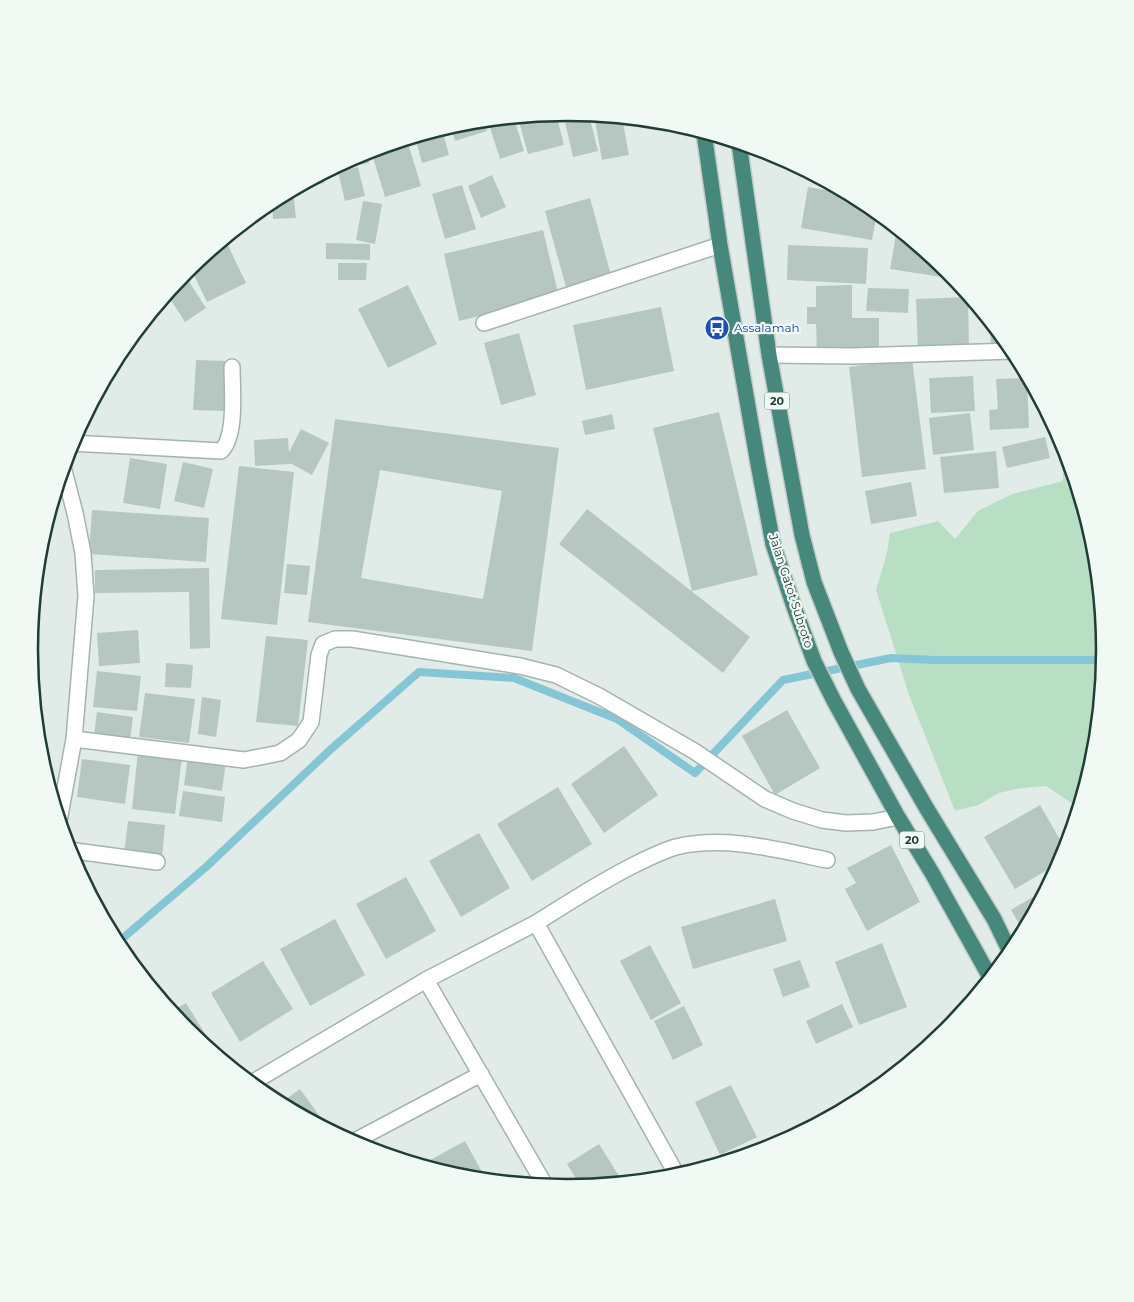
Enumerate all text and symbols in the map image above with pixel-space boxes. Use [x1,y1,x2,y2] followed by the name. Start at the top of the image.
[704,315,730,341] bus stop icon: Assalamah
[734,320,800,335] place label: Assalamah
[764,392,790,410] road number: 20
[766,531,817,650] street label: Jalan Gatot Subroto
[900,832,924,848] road number: 20

